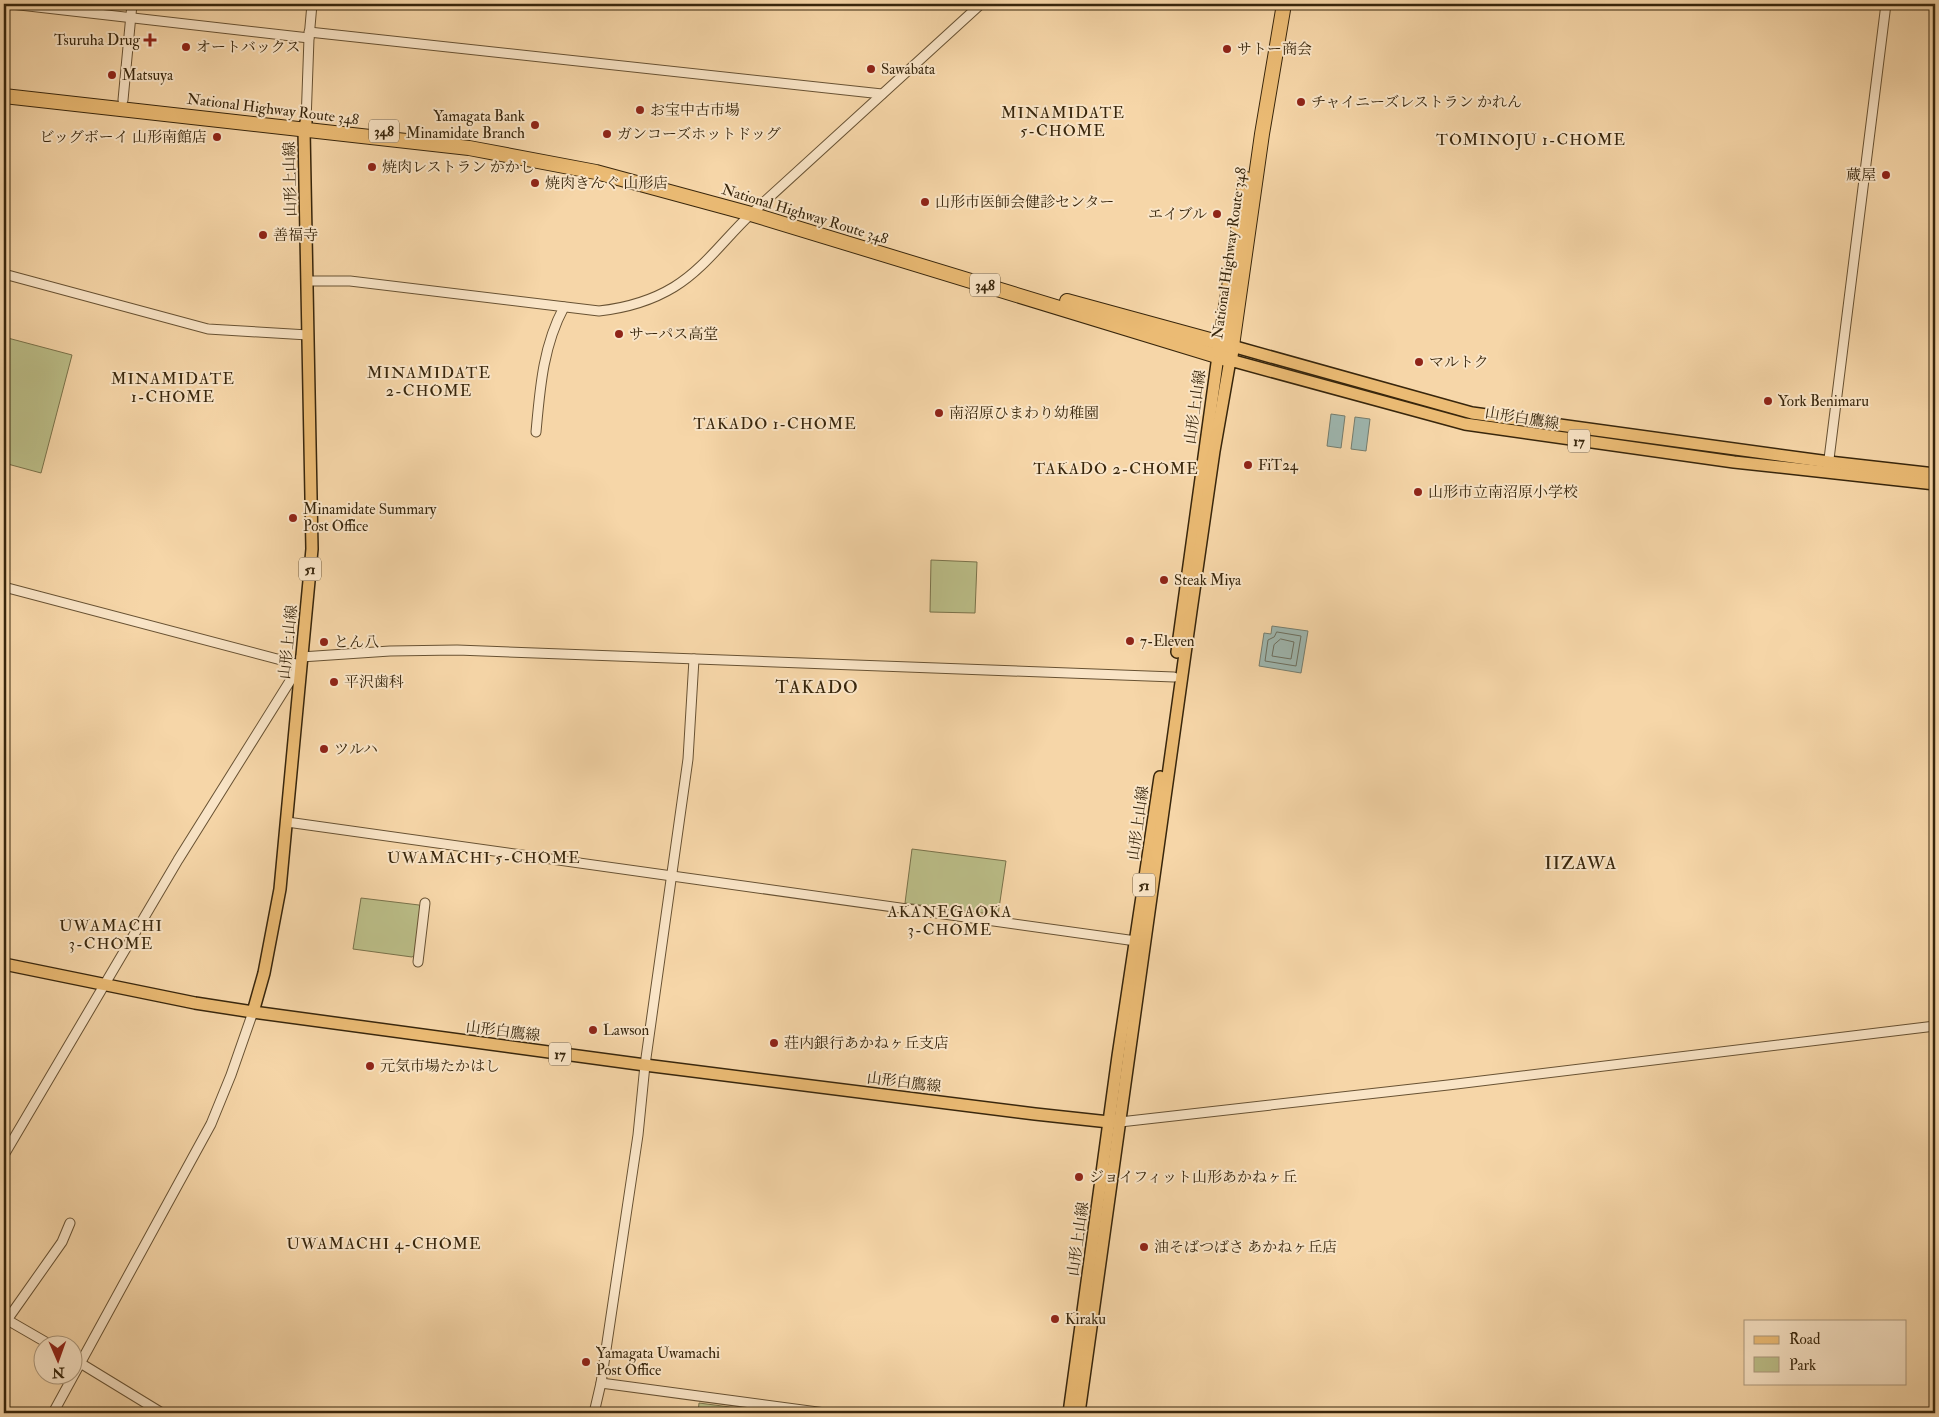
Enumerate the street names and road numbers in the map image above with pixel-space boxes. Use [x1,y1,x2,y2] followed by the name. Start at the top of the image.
[186,90,360,129] street label: National Highway Route 348
[369,120,399,142] road number: 348
[280,141,301,217] street label: 山形上山線
[1208,166,1251,340] street label: National Highway Route 348
[719,180,890,249] street label: National Highway Route 348
[970,274,1000,296] road number: 348
[1181,369,1210,446] street label: 山形上山線
[1483,403,1560,434] street label: 山形白鷹線
[1568,430,1590,452] road number: 17
[299,558,321,580] road number: 51
[275,604,302,680] street label: 山形上山線
[1124,785,1153,862] street label: 山形上山線
[1133,874,1155,896] road number: 51
[465,1017,541,1045] street label: 山形白鷹線
[549,1042,571,1066] road number: 17
[866,1068,942,1096] street label: 山形白鷹線
[1064,1201,1093,1278] street label: 山形上山線

